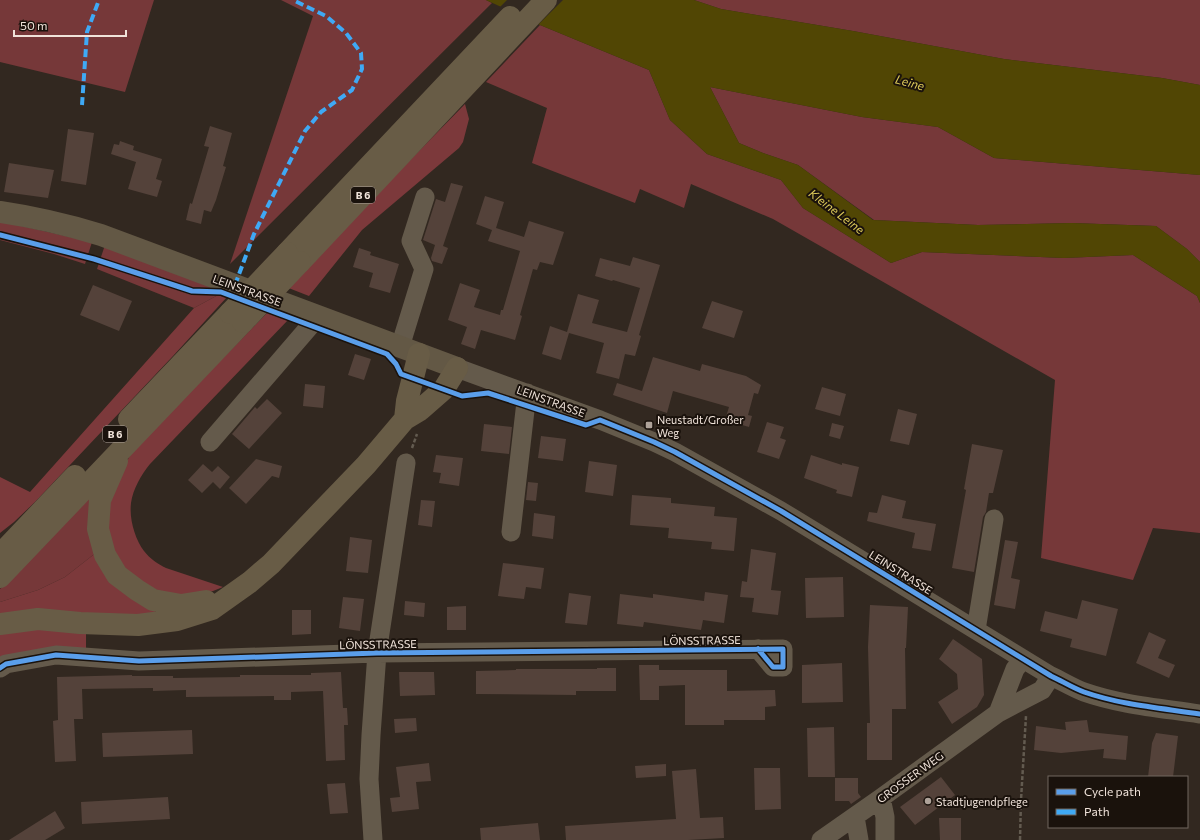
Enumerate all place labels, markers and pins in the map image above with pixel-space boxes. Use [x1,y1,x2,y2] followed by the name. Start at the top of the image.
[657,413,744,439] place label: Neustadt/Großer Weg
[644,420,654,430] marker: Neustadt/Großer Weg
[936,795,1028,808] place label: Stadtjugendpflege
[923,796,933,806] marker: Stadtjugendpflege

